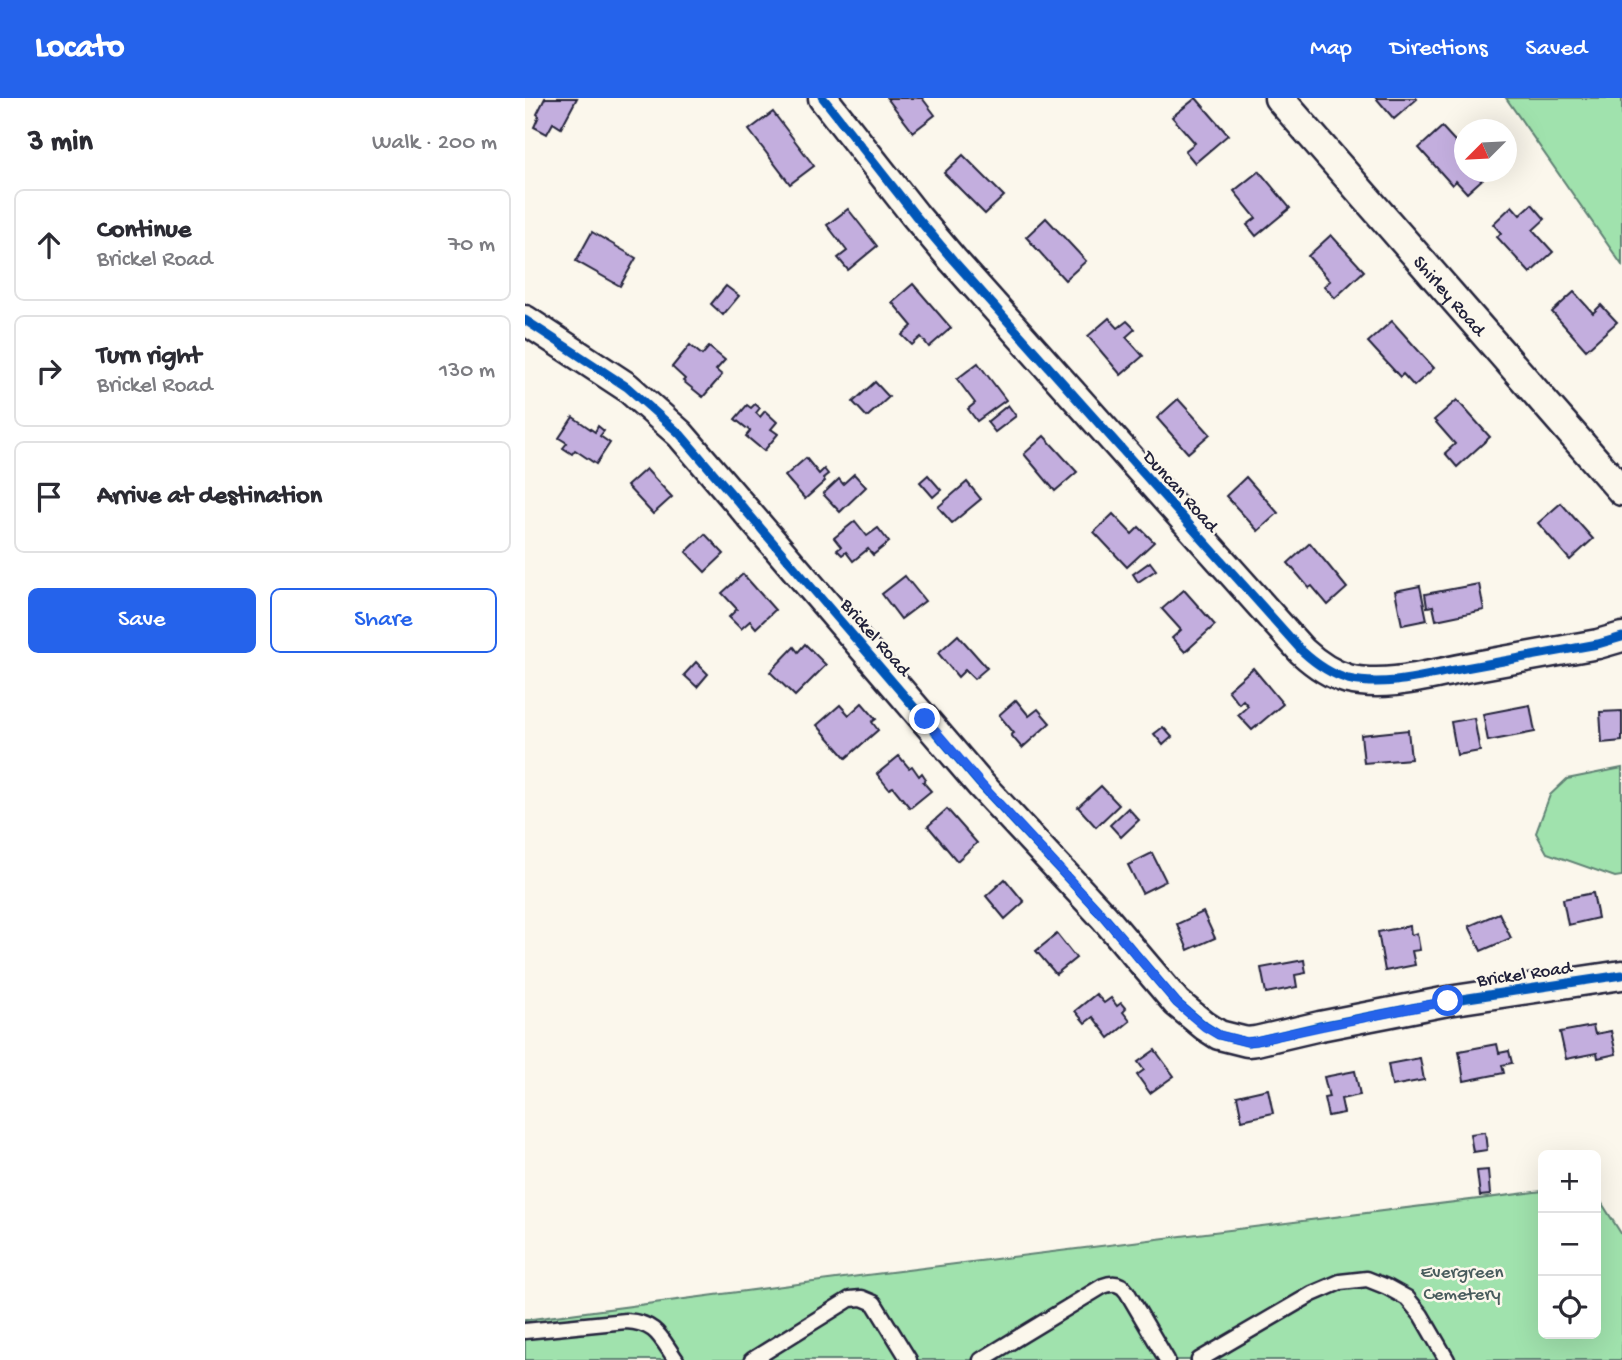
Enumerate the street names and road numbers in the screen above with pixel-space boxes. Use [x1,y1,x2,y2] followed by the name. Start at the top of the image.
[1407,252,1491,343] street label: Shirley Road
[1135,445,1223,539] street label: Duncan Road
[834,594,916,683] street label: Brickel Road
[1475,957,1575,994] street label: Brickel Road

